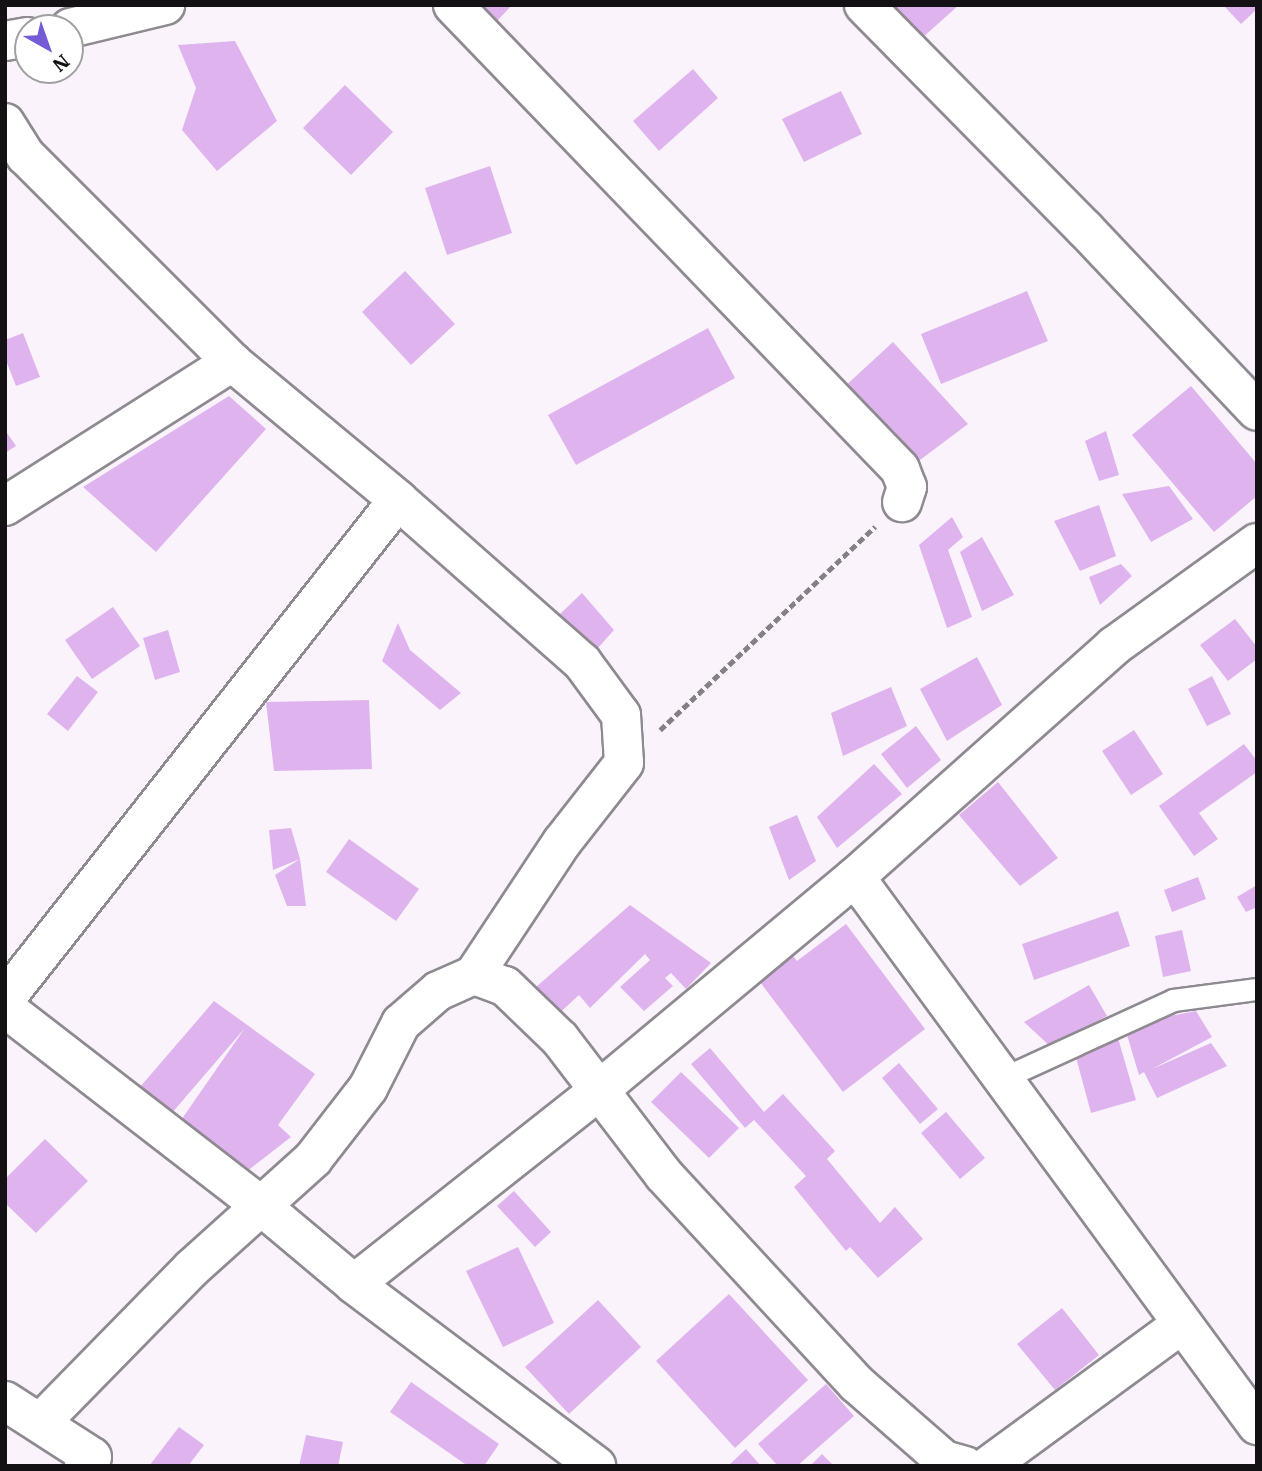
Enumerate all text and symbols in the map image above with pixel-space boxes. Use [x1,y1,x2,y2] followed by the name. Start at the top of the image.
[14,14,84,84] north arrow
[48,50,75,78] text: N

